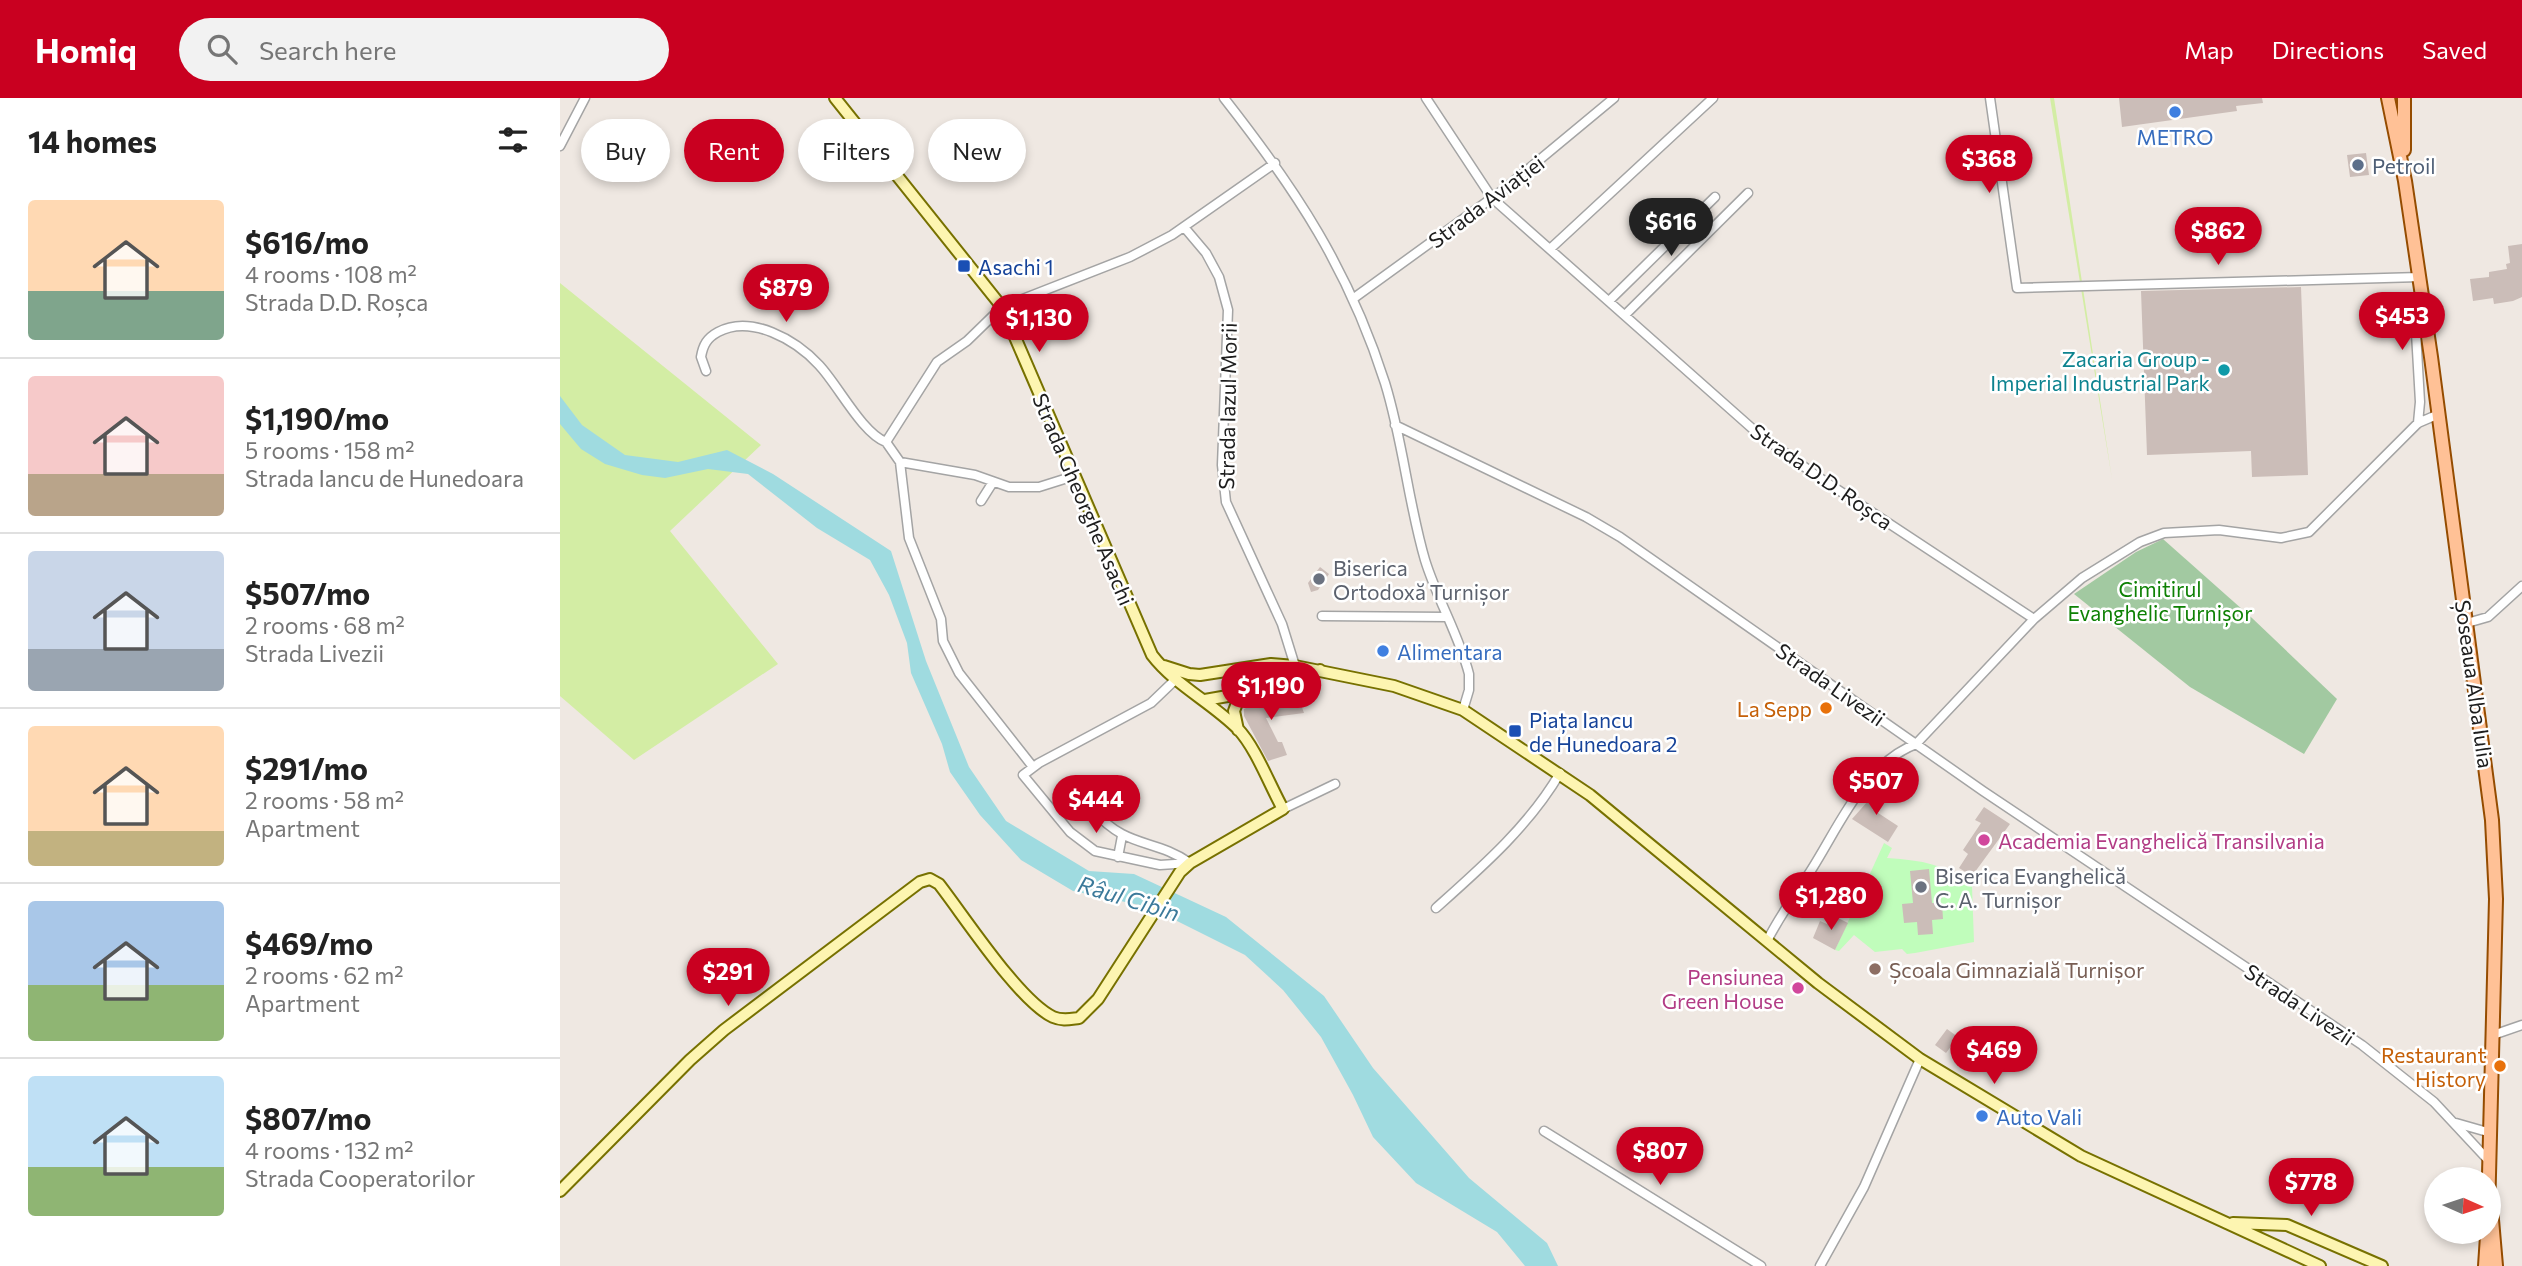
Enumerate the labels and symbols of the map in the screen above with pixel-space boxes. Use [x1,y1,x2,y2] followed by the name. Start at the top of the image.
[2167,104,2183,120] marker: METRO
[2137,124,2213,149] place label: METRO
[1948,136,2030,195] pin: $368
[1423,149,1550,254] street label: Strada Aviației
[2372,153,2436,178] place label: Petroil
[2350,157,2366,173] marker: Petroil
[1630,198,1712,258] pin: $616
[2177,208,2259,267] pin: $862
[978,254,1054,279] place label: Asachi 1
[956,258,972,274] marker: Asachi 1
[745,264,827,324] pin: $879
[2361,292,2443,352] pin: $453
[982,294,1096,354] pin: $1,130
[1213,322,1241,490] street label: Strada Iazul Morii
[1990,346,2210,395] place label: Zacaria Group - Imperial Industrial Park
[2216,362,2232,378] marker: Zacaria Group - Imperial Industrial Park
[1028,389,1140,609] street label: Strada Gheorghe Asachi
[1745,418,1898,536] street label: Strada D.D. Roșca
[1333,555,1510,606] place label: Biserica Ortodoxă Turnișor
[1311,571,1327,587] marker: Biserica Ortodoxă Turnișor
[2067,576,2253,627] park label: Cimitirul Evanghelic Turnișor
[2449,598,2499,770] street label: Șoseaua Alba Iulia
[1772,637,1890,731] street label: Strada Livezii
[1397,639,1502,664] place label: Alimentara
[1375,643,1391,659] marker: Alimentara
[1214,662,1328,722] pin: $1,190
[1737,696,1812,721] place label: La Sepp
[1818,700,1834,716] marker: La Sepp
[1529,707,1677,756] place label: Piața Iancu de Hunedoara 2
[1507,723,1523,739] marker: Piața Iancu de Hunedoara 2
[1835,758,1917,817] pin: $507
[1055,776,1137,835] pin: $444
[1998,828,2325,853] place label: Academia Evanghelică Transilvania
[1976,832,1992,848] marker: Academia Evanghelică Transilvania
[1935,863,2126,914] place label: Biserica Evanghelică C. A. Turnișor
[1075,869,1183,927] water label: Râul Cibin
[1774,872,1888,932] pin: $1,280
[1913,879,1929,895] marker: Biserica Evanghelică C. A. Turnișor
[687,948,769,1008] pin: $291
[1889,957,2145,984] place label: Școala Gimnazială Turnișor
[2240,958,2360,1050] street label: Strada Livezii
[1867,961,1883,977] marker: Școala Gimnazială Turnișor
[1662,964,1784,1013] place label: Pensiunea Green House
[1790,980,1806,996] marker: Pensiunea Green House
[1953,1026,2035,1086] pin: $469
[2381,1042,2486,1091] place label: Restaurant History
[2492,1058,2508,1074] marker: Restaurant History
[1996,1104,2082,1129] place label: Auto Vali
[1974,1108,1990,1124] marker: Auto Vali
[1619,1128,1701,1187] pin: $807
[2270,1158,2352,1218] pin: $778
[2424,1167,2501,1244] north arrow

